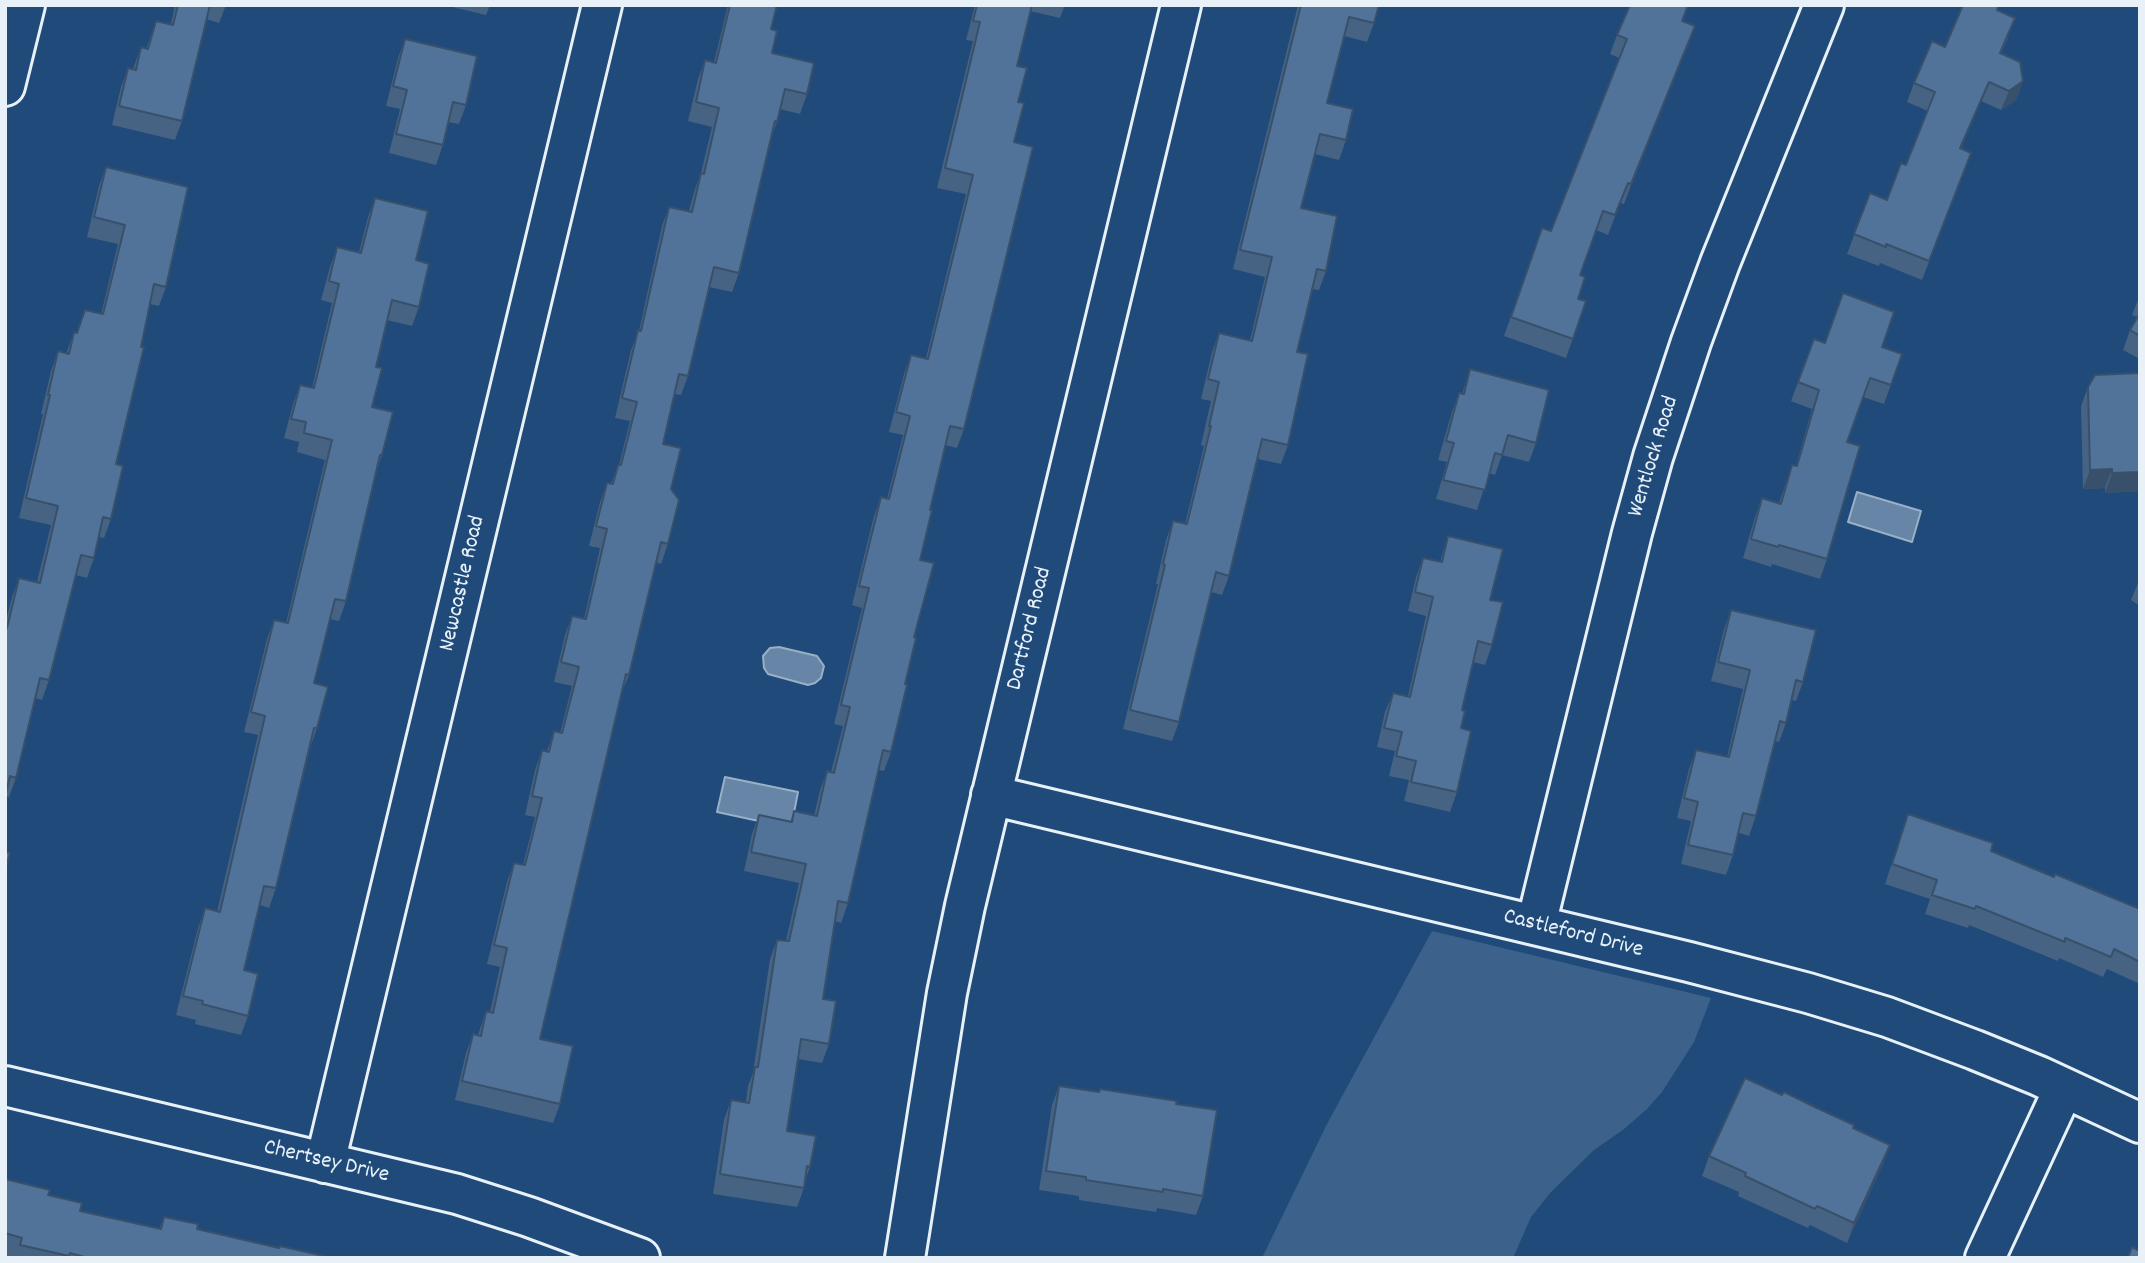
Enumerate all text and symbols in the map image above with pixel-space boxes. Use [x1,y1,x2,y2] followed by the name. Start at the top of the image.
[1624,393,1686,521] street label: Wentlock Road
[435,513,493,655] street label: Newcastle Road
[1002,565,1060,693] street label: Dartford Road
[1500,904,1646,966] street label: Castleford Drive
[261,1135,391,1191] street label: Chertsey Drive

